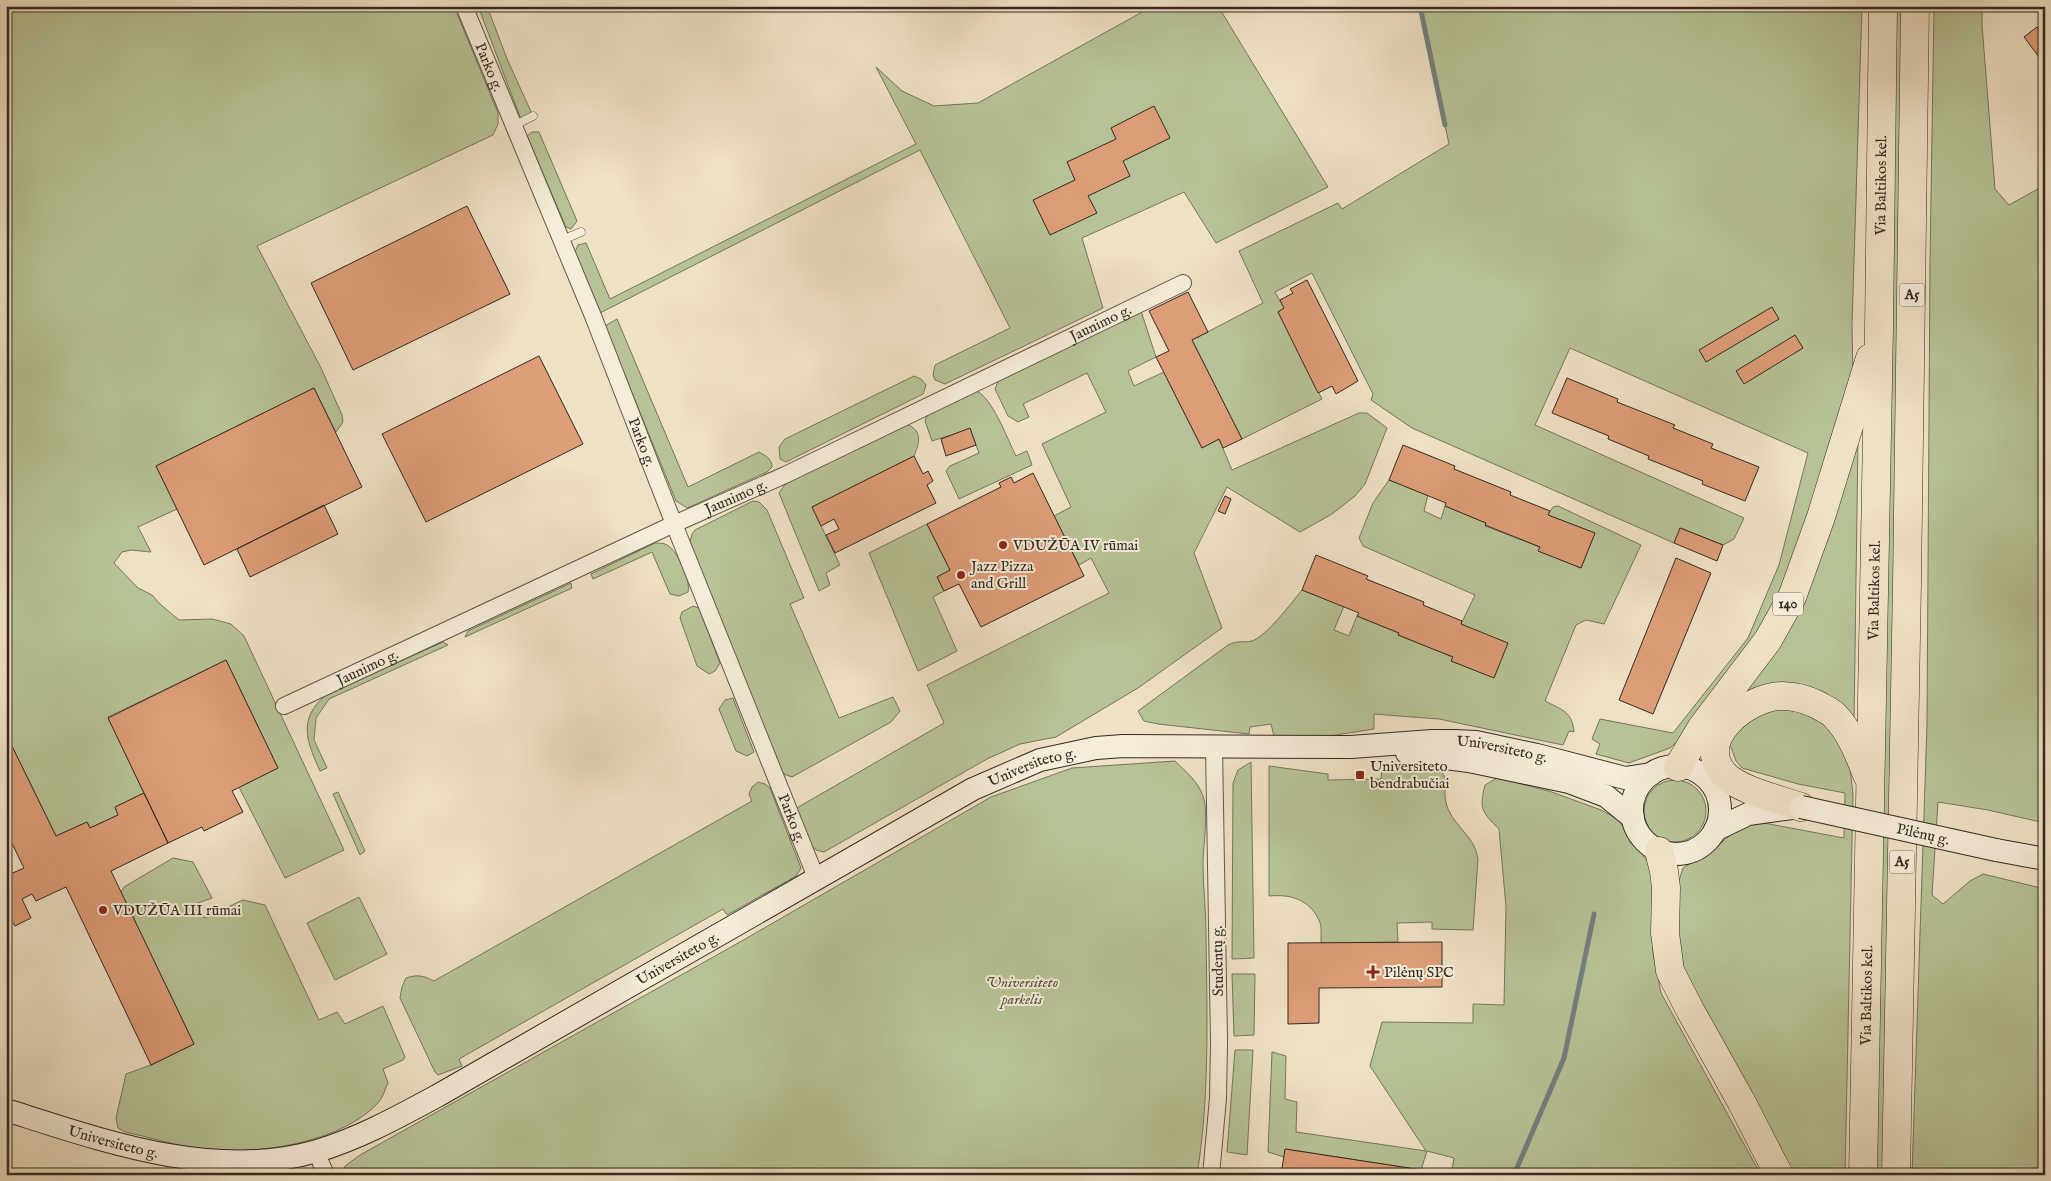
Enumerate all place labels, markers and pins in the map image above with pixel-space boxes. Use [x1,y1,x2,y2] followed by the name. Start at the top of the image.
[1012,536,1138,555] place label: VDUŽŪA IV rūmai
[997,539,1009,551] marker: VDUŽŪA IV rūmai
[969,557,1034,593] place label: Jazz Pizza and Grill
[955,569,967,581] marker: Jazz Pizza and Grill
[1370,757,1450,793] place label: Universiteto bendrabučiai
[1354,769,1366,781] marker: Universiteto bendrabučiai
[112,901,241,920] place label: VDUŽŪA III rūmai
[97,904,109,916] marker: VDUŽŪA III rūmai
[1384,963,1454,982] place label: Pilėnų SPC
[1366,965,1380,979] marker: Pilėnų SPC

